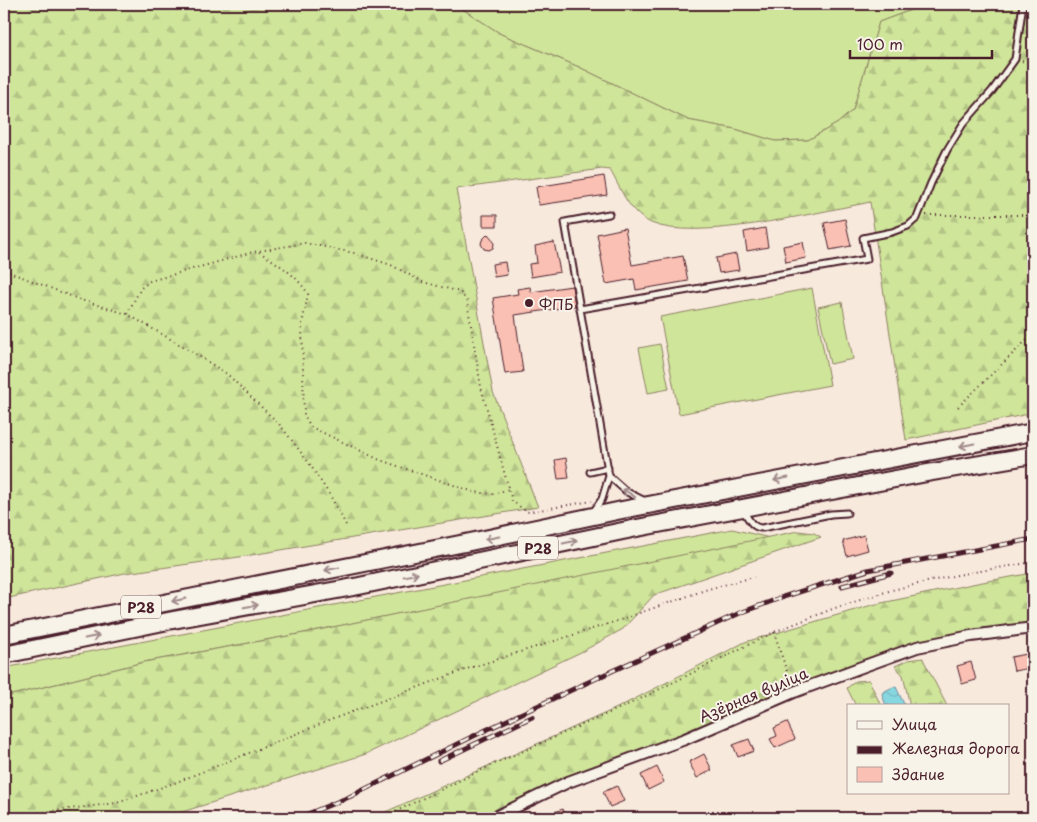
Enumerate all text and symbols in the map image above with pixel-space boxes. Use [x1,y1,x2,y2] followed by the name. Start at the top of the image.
[850,28,992,60] scale bar
[857,32,903,55] text: 100 m
[539,292,573,315] place label: ФПБ
[523,297,535,309] marker: ФПБ
[959,440,975,450] one-way arrow
[773,475,789,484] one-way arrow
[623,488,637,498] one-way arrow
[484,533,500,543] one-way arrow
[518,536,558,560] road number: Р28
[562,537,578,546] one-way arrow
[325,565,341,575] one-way arrow
[403,570,419,579] one-way arrow
[121,596,161,618] road number: Р28
[171,596,187,605] one-way arrow
[243,600,259,610] one-way arrow
[83,631,99,641] one-way arrow
[695,660,812,727] street label: Азёрная вуліца
[847,704,1010,794] legend
[892,712,937,735] text: Улица
[892,736,1020,759] text: Железная дорога
[892,762,945,785] text: Здание

